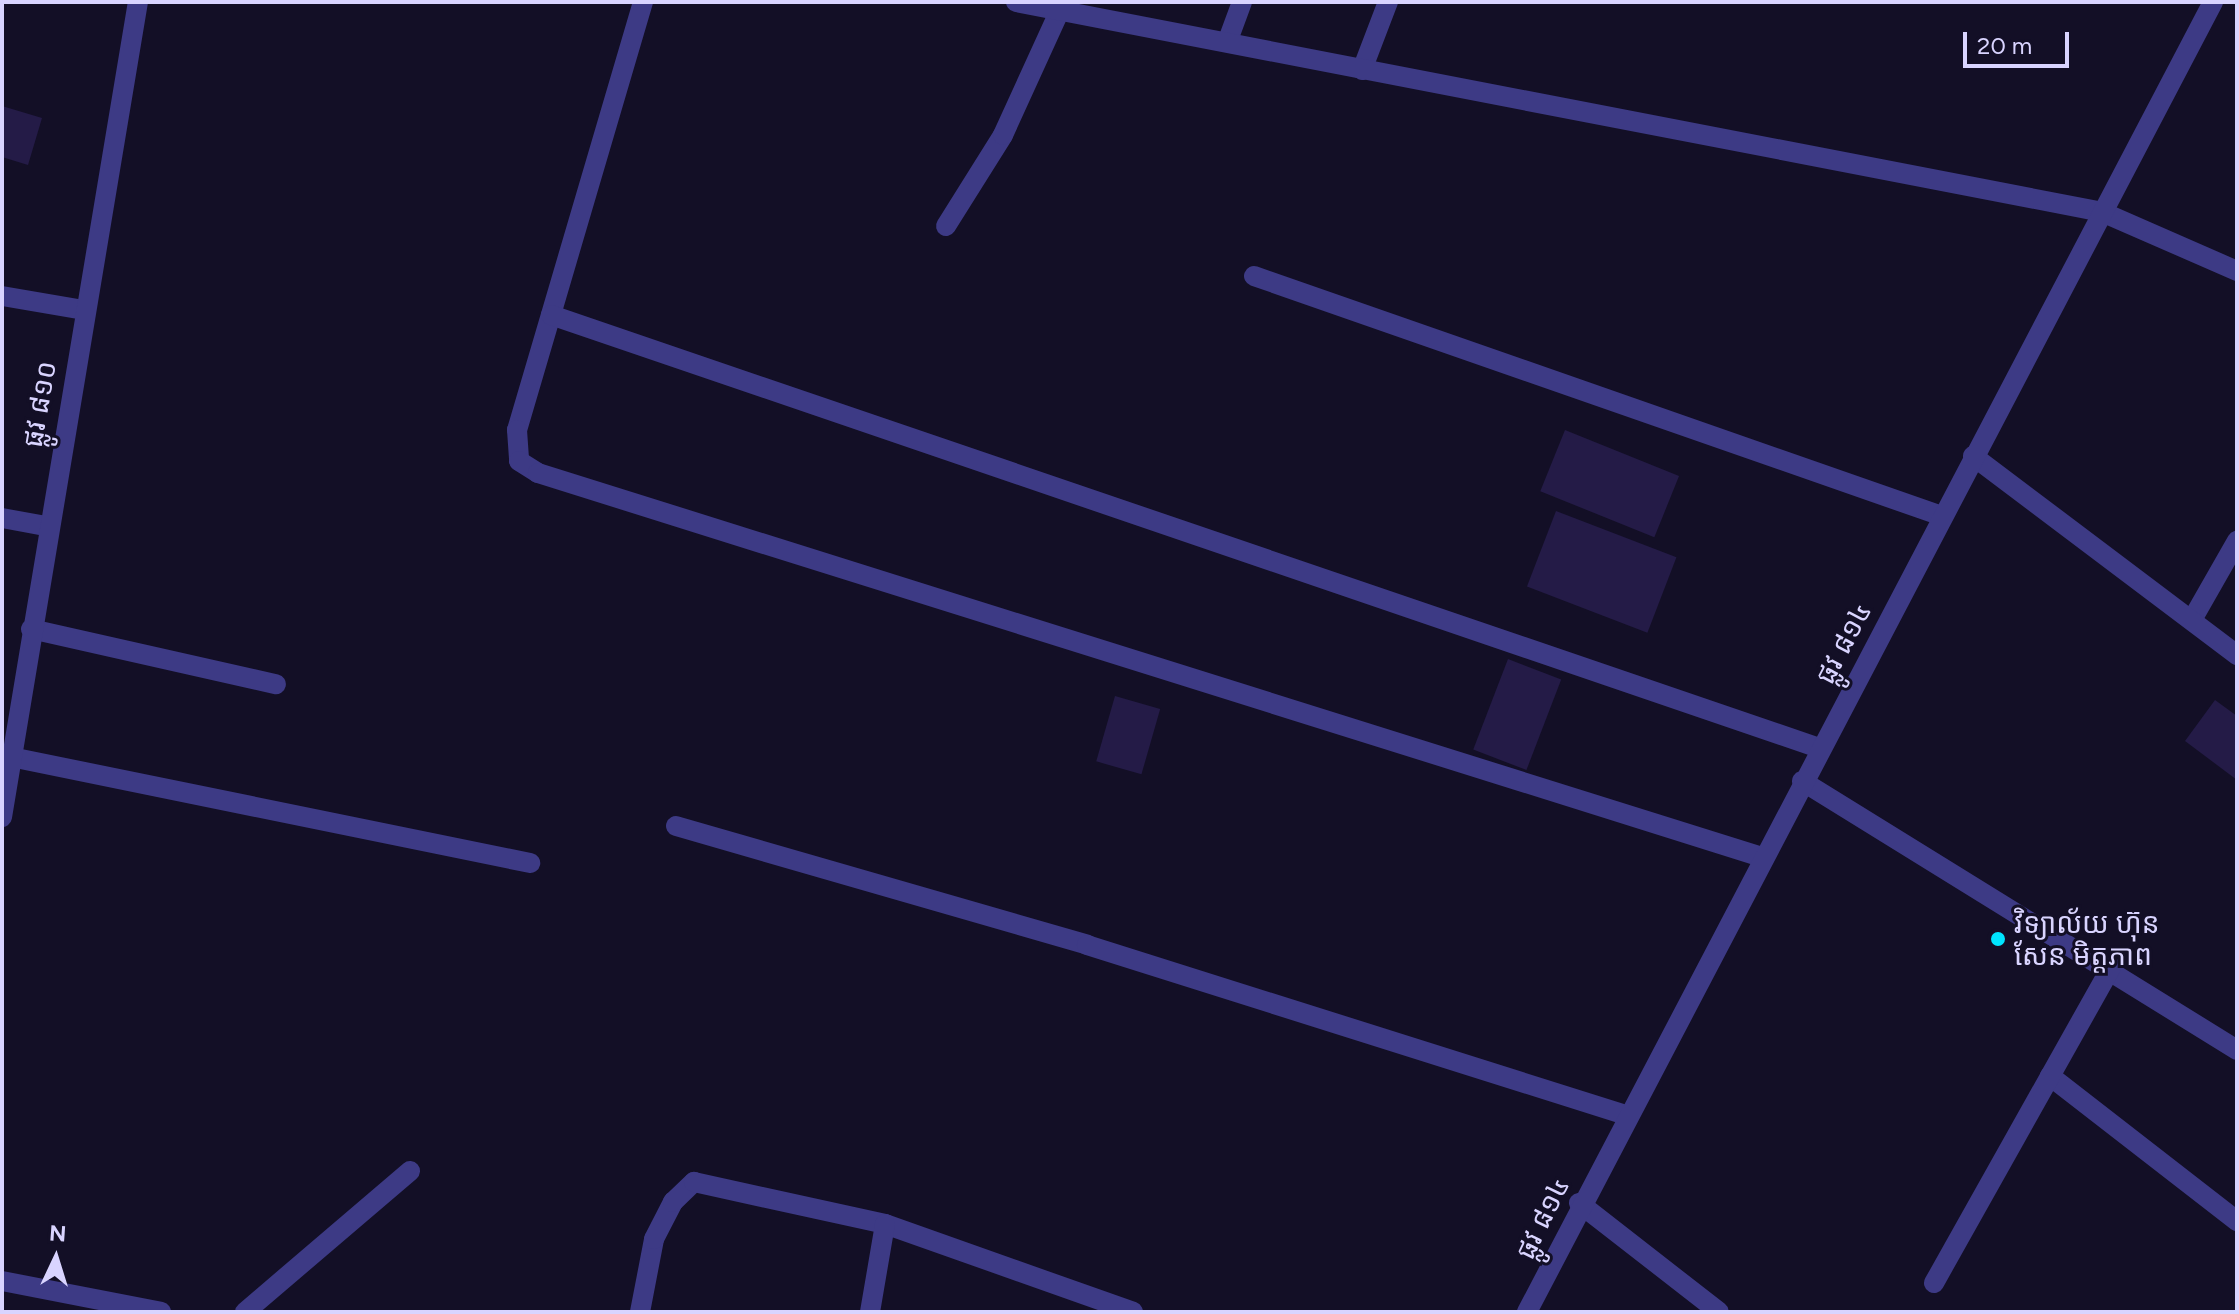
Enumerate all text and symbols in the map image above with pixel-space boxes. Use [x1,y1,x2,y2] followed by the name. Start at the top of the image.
[1967,16,2073,66] scale bar
[1977,31,2032,60] text: 20 m
[15,358,63,450] street label: ផ្លូវ ៨១០
[1808,597,1878,689] street label: ផ្លូវ ៨១៤
[2014,906,2159,972] place label: វិទ្យាល័យ ហ៊ុន សែន មិត្តភាព
[1989,930,2007,948] marker: វិទ្យាល័យ ហ៊ុន សែន មិត្តភាព
[1508,1171,1576,1265] street label: ផ្លូវ ៨១៤
[16,1218,96,1298] north arrow
[48,1219,67,1248] text: N

